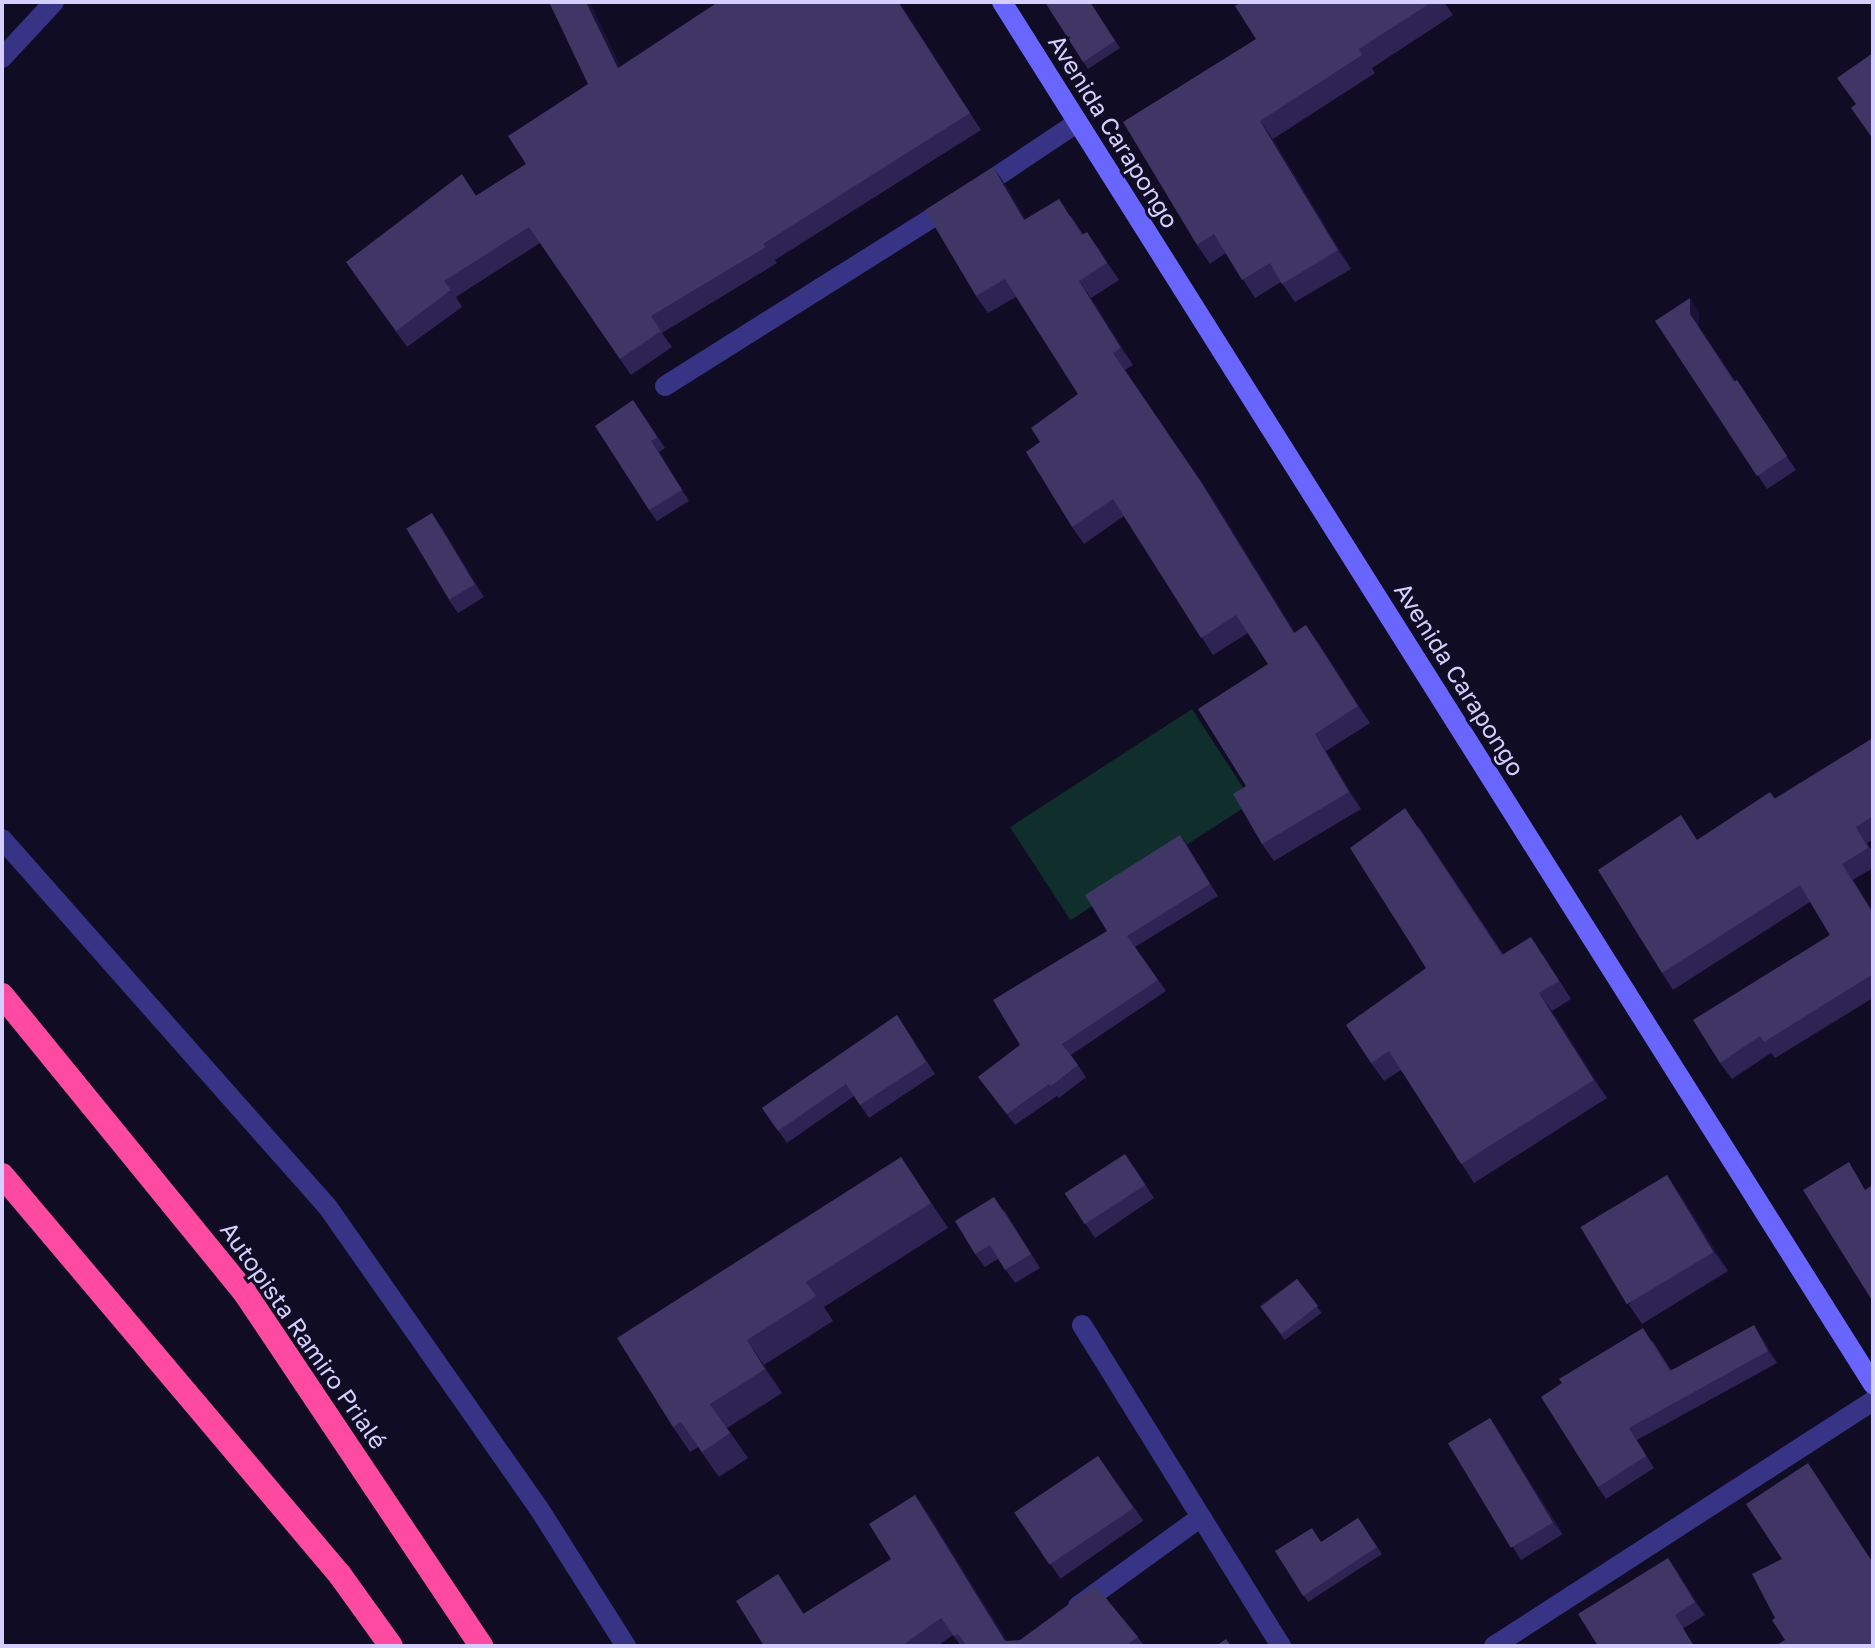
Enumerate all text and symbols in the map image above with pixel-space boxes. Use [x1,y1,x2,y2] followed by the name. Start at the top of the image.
[1043,29,1185,233] street label: Avenida Carapongo
[1389,577,1531,781] street label: Avenida Carapongo
[215,1216,393,1454] street label: Autopista Ramiro Prialé

